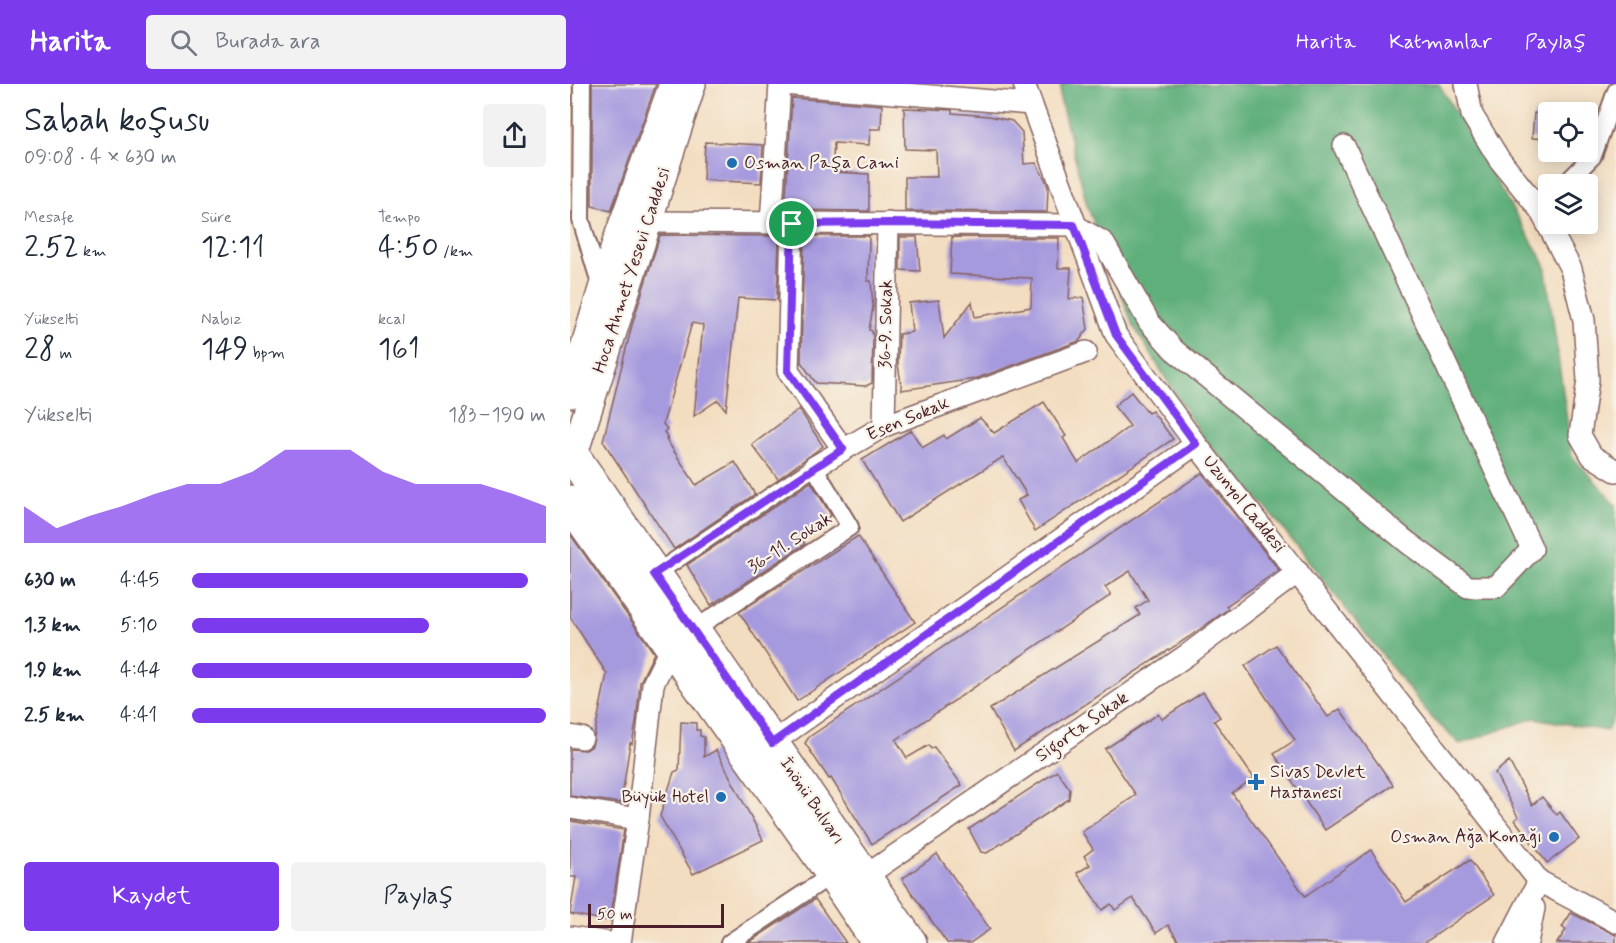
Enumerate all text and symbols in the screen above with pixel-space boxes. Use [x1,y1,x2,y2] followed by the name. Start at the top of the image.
[146,15,566,69] search box
[30,24,110,61] text: Harita
[167,26,200,59] icon: search
[215,28,320,56] text: Burada ara
[1296,28,1356,56] text: Harita
[1389,28,1492,56] text: Katmanlar
[1525,28,1586,56] text: Paylaş
[24,99,210,143] text: Sabah koşusu
[1538,102,1598,234] map controls
[1538,102,1598,162] button: locate
[483,104,546,167] button: share
[24,144,177,171] text: 09:08 · 4 × 630 m
[744,151,899,175] place label: Osman Paşa Cami
[725,156,739,170] marker: Osman Paşa Cami
[587,164,677,376] street label: Hoca Ahmet Yesevi Caddesi
[1538,174,1598,234] button: layers
[766,198,817,249] pin
[24,207,74,228] text: Mesafe
[201,207,232,228] text: Süre
[378,207,420,228] text: Tempo
[775,207,808,240] icon: arrive
[24,228,79,267] text: 2.52
[201,228,265,267] text: 12:11
[378,228,439,267] text: 4:50
[79,241,106,262] text: km
[439,241,473,262] text: /km
[873,279,899,369] street label: 36-9. Sokak
[24,309,78,330] text: Yükselti
[201,309,242,330] text: Nabız
[378,309,405,330] text: kcal
[24,330,55,369] text: 28
[201,330,248,369] text: 149
[378,330,420,369] text: 161
[55,343,72,364] text: m
[248,343,285,364] text: bpm
[863,391,953,447] street label: Esen Sokak
[24,402,92,429] text: Yükselti
[448,402,546,429] text: 183–190 m
[1197,450,1291,558] street label: Uzunyol Caddesi
[743,507,837,579] street label: 36-11. Sokak
[24,567,76,594] text: 630 m
[120,567,159,594] text: 4:45
[24,612,81,639] text: 1.3 km
[120,612,158,639] text: 5:10
[24,657,82,684] text: 1.9 km
[120,657,161,684] text: 4:44
[1031,686,1134,770] street label: Sigorta Sokak
[24,702,85,729] text: 2.5 km
[120,702,157,729] text: 4:41
[774,752,850,850] street label: İnönü Bulvarı
[1270,760,1366,805] place label: Sivas Devlet Hastanesi
[1247,773,1265,791] marker: Sivas Devlet Hastanesi
[621,785,709,809] place label: Büyük Hotel
[714,790,728,804] marker: Büyük Hotel
[1390,825,1542,849] place label: Osman Ağa Konağı
[1547,830,1561,844] marker: Osman Ağa Konağı
[24,862,279,931] button: Kaydet
[291,862,546,931] button: Paylaş
[588,901,724,928] scale bar
[597,904,633,925] text: 50 m

